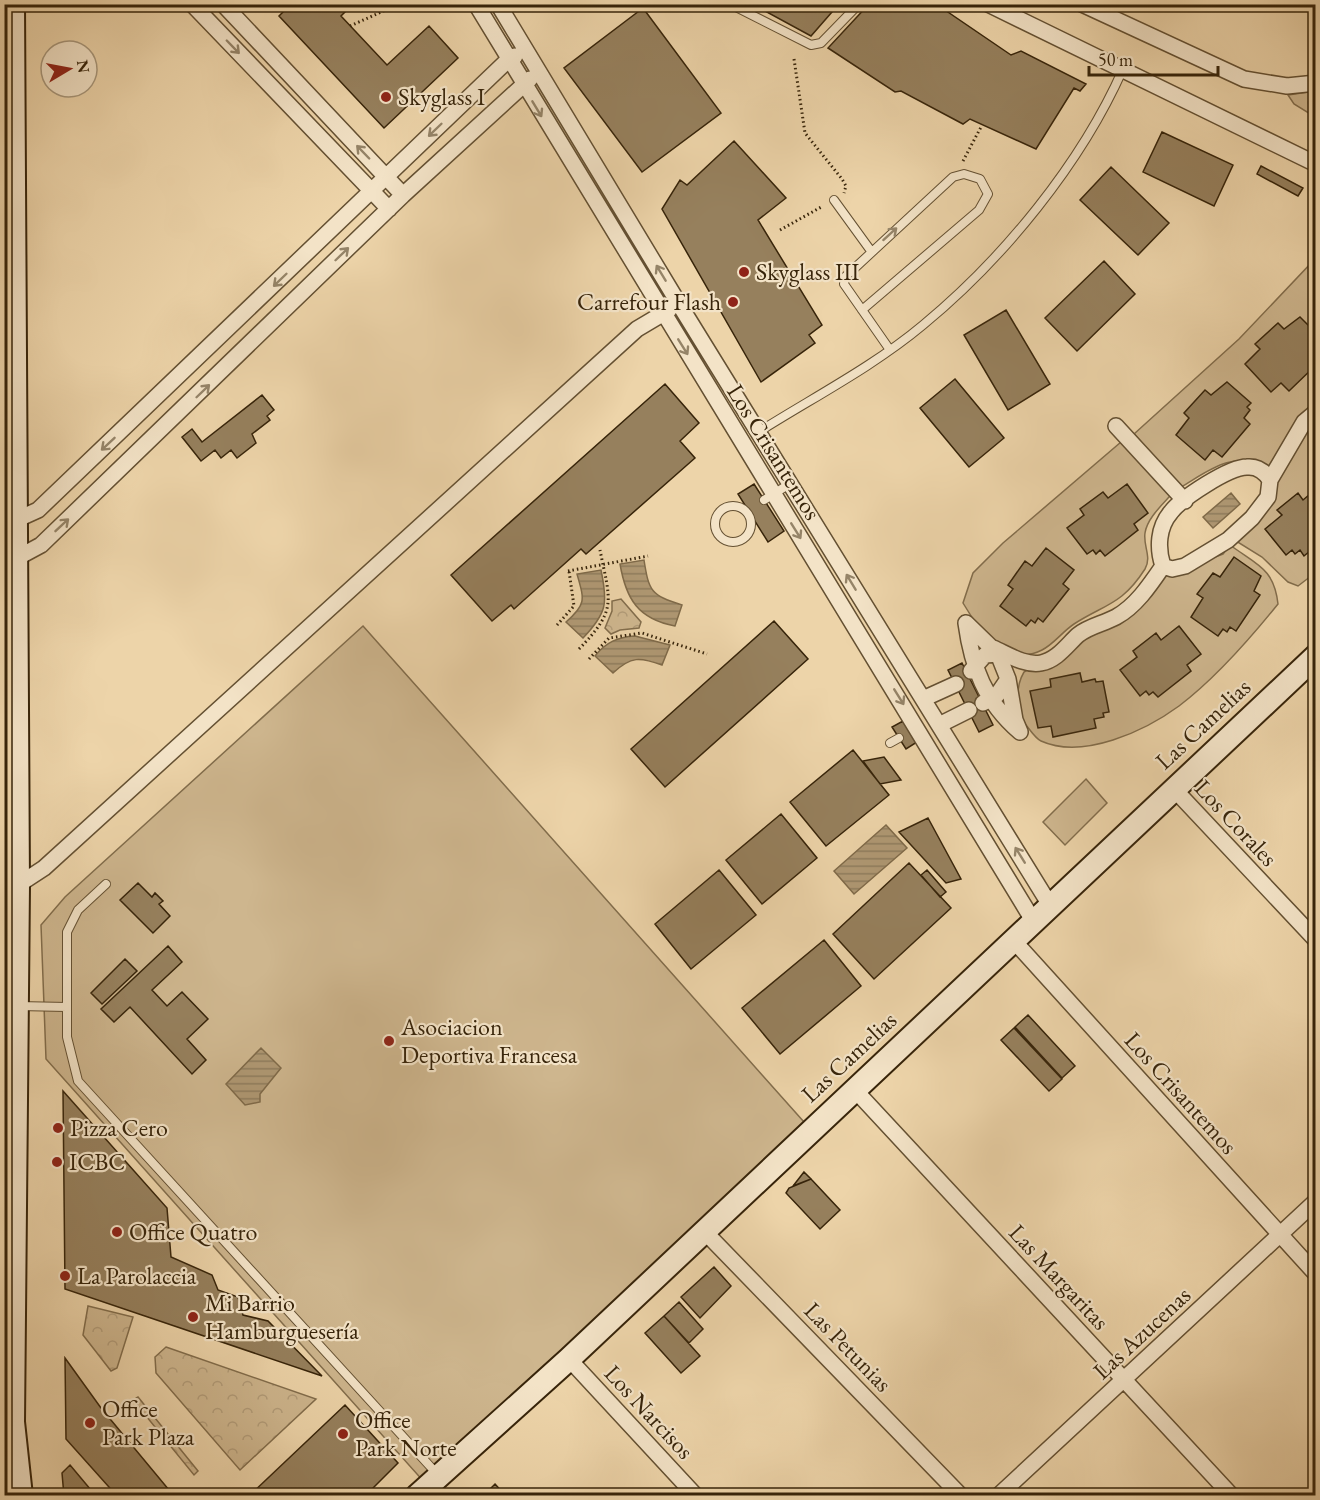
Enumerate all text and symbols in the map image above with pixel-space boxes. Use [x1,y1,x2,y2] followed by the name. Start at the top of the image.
[39,39,99,99] north arrow
[226,39,240,54] one-way arrow
[1089,39,1218,77] scale bar
[1098,48,1133,71] text: 50 m
[72,58,95,75] text: N
[398,81,485,112] place label: Skyglass I
[379,90,393,104] marker: Skyglass I
[532,100,544,117] one-way arrow
[427,123,442,137] one-way arrow
[356,145,370,160] one-way arrow
[882,227,897,241] one-way arrow
[335,247,350,262] one-way arrow
[756,256,860,287] place label: Skyglass III
[654,265,666,282] one-way arrow
[737,265,751,279] marker: Skyglass III
[272,273,287,287] one-way arrow
[577,286,721,317] place label: Carrefour Flash
[726,295,740,309] marker: Carrefour Flash
[677,338,689,355] one-way arrow
[720,378,829,526] street label: Los Crisantemos
[195,383,210,398] one-way arrow
[101,437,116,451] one-way arrow
[54,518,69,532] one-way arrow
[791,522,803,539] one-way arrow
[845,574,857,591] one-way arrow
[1148,671,1257,776] street label: Las Camelias
[893,688,905,705] one-way arrow
[1188,773,1284,873] street label: Los Corales
[1013,847,1025,864] one-way arrow
[794,1004,903,1109] street label: Las Camelias
[400,1011,578,1070] place label: Asociacion Deportiva Francesa
[1118,1025,1245,1160] street label: Los Crisantemos
[382,1034,396,1048] marker: Asociacion Deportiva Francesa
[70,1112,168,1143] place label: Pizza Cero
[51,1121,65,1135] marker: Pizza Cero
[69,1146,125,1177] place label: ICBC
[50,1155,64,1169] marker: ICBC
[129,1216,257,1247] place label: Office Quatro
[1002,1217,1116,1336] street label: Las Margaritas
[110,1225,124,1239] marker: Office Quatro
[77,1260,197,1291] place label: La Parolaccia
[58,1269,72,1283] marker: La Parolaccia
[1086,1279,1197,1386] street label: Las Azucenas
[205,1287,359,1346] place label: Mi Barrio Hamburguesería
[798,1295,899,1398] street label: Las Petunias
[186,1310,200,1324] marker: Mi Barrio Hamburguesería
[598,1358,701,1465] street label: Los Narcisos
[102,1393,195,1452] place label: Office Park Plaza
[355,1404,457,1463] place label: Office Park Norte
[83,1416,97,1430] marker: Office Park Plaza
[336,1427,350,1441] marker: Office Park Norte

